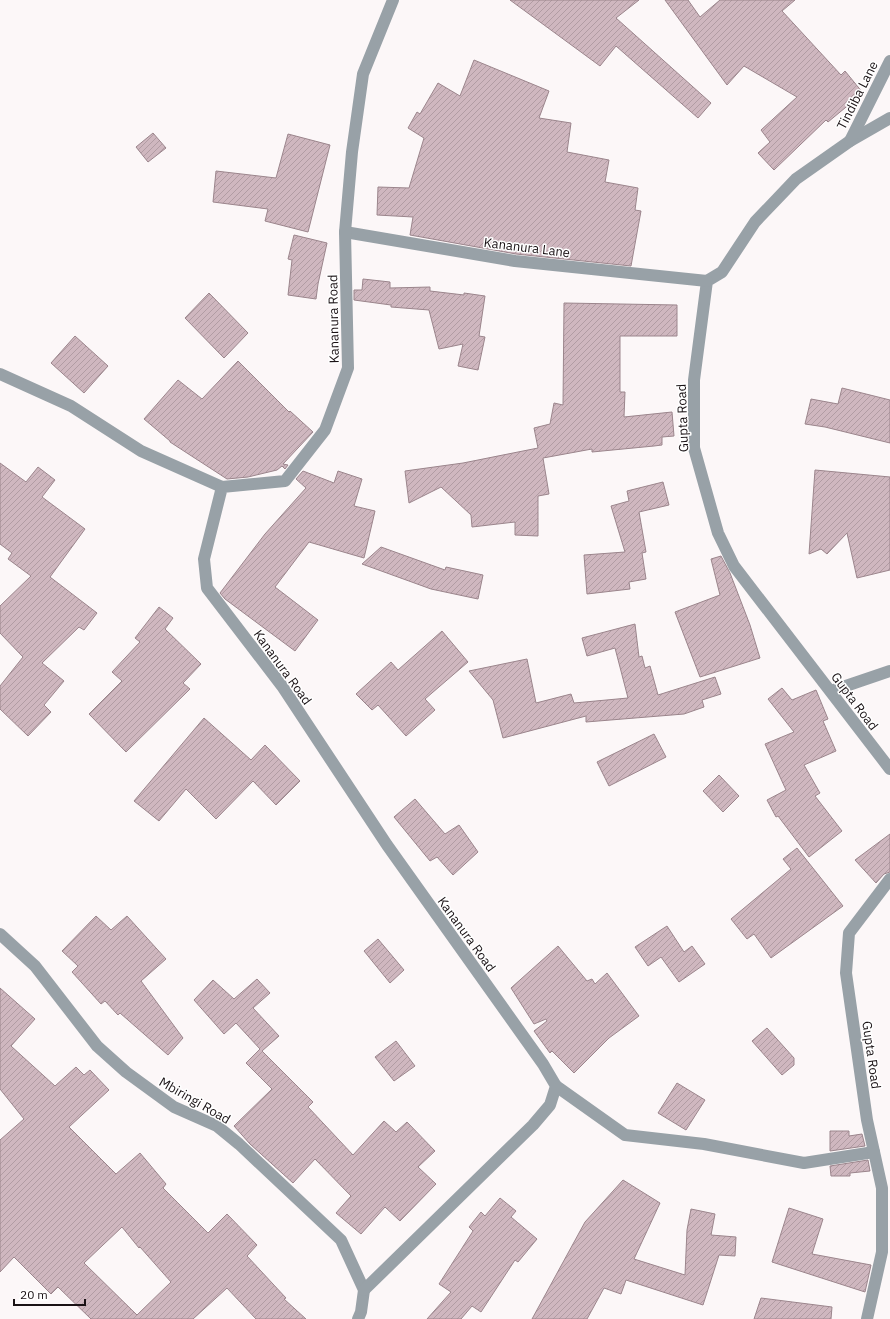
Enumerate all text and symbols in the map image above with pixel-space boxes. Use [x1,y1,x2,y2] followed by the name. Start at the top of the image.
[833,58,882,132] street label: Tindiba Lane
[483,234,571,261] street label: Kananura Lane
[324,274,343,363] street label: Kananura Road
[673,384,692,452] street label: Gupta Road
[250,626,316,708] street label: Kananura Road
[827,669,882,734] street label: Gupta Road
[434,893,500,975] street label: Kananura Road
[858,1020,885,1090] street label: Gupta Road
[156,1073,234,1128] street label: Mbiringi Road
[14,1281,85,1307] scale bar
[20,1287,48,1302] text: 20 m

